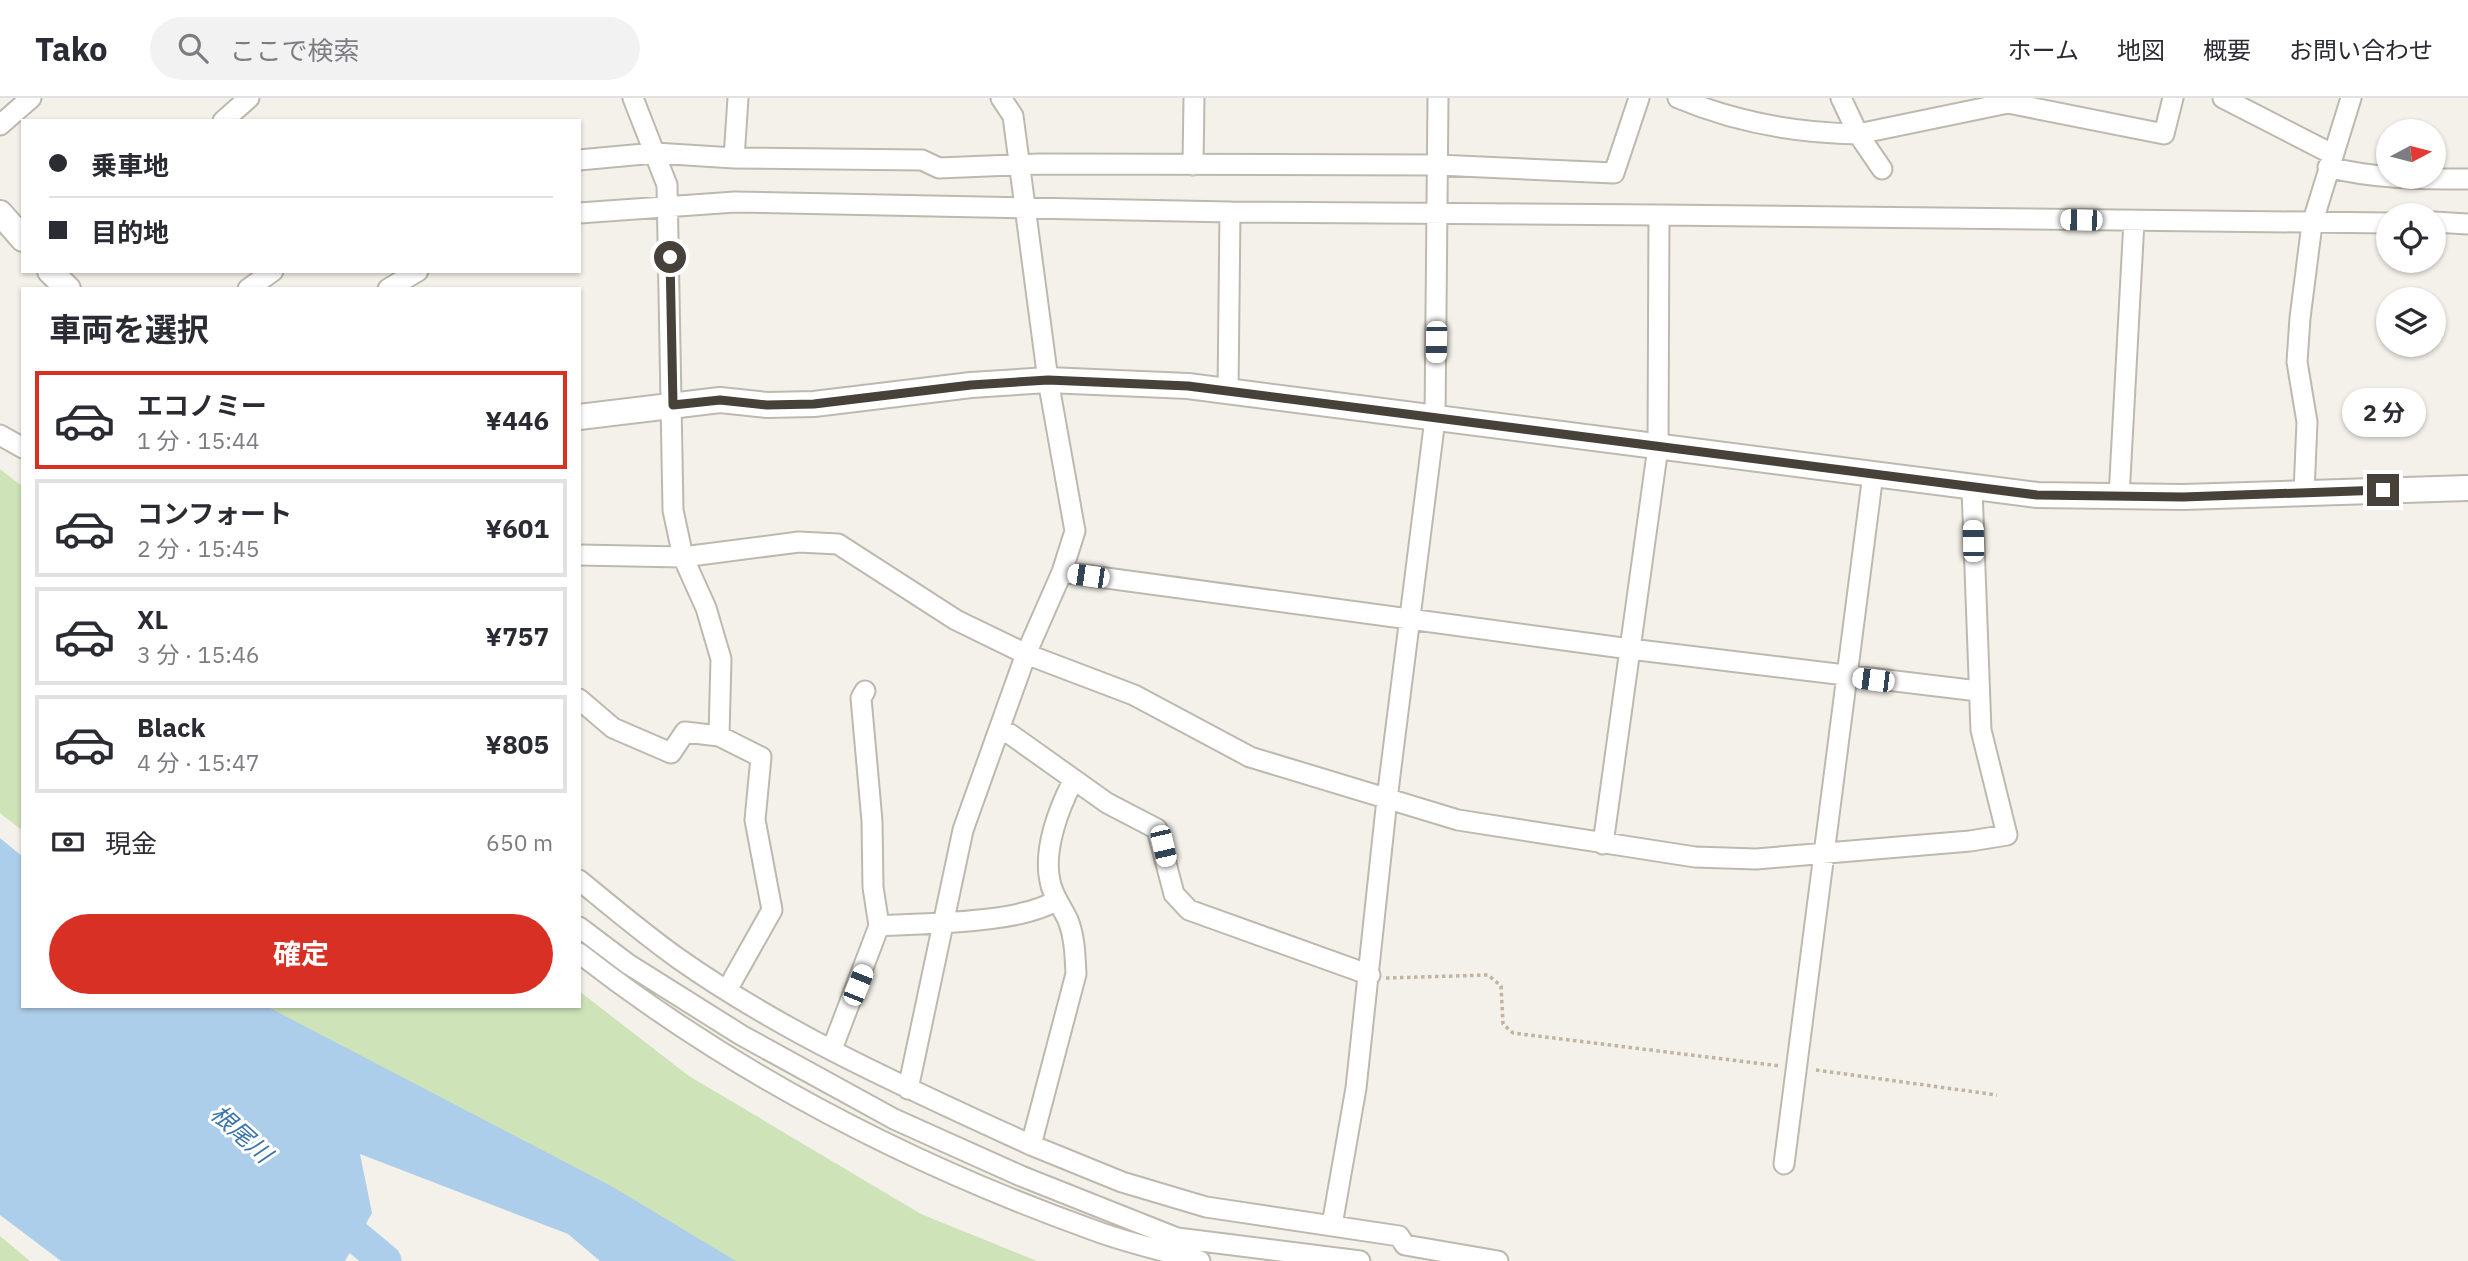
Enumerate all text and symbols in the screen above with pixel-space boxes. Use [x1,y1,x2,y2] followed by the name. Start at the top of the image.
[150,17,640,80] search box
[35,27,108,70] text: Tako
[174,29,212,67] icon: search
[230,33,360,67] text: ここで検索
[2008,34,2079,66] text: ホーム
[2117,34,2165,66] text: 地図
[2203,34,2251,66] text: 概要
[2289,34,2433,66] text: お問い合わせ
[2376,119,2446,189] north arrow
[2376,119,2446,357] map controls
[91,148,169,182] text: 乗車地
[2376,203,2446,273] button: locate
[2060,209,2103,231] car
[91,215,169,249] text: 目的地
[654,241,686,273] route start
[2376,287,2446,357] button: layers
[49,308,209,350] text: 車両を選択
[1426,321,1447,363] car
[137,388,267,422] text: エコノミー
[2341,388,2425,438] callout: 2 分
[53,389,116,452] icon: car
[2363,397,2405,427] text: 2 分
[485,403,549,437] text: ¥446
[137,425,260,455] text: 1 分 · 15:44
[2367,474,2399,506] route end
[137,496,292,530] text: コンフォート
[53,497,116,560] icon: car
[485,511,549,545] text: ¥601
[1963,520,1984,562] car
[137,533,260,563] text: 2 分 · 15:45
[1066,563,1111,589] car
[137,602,168,636] text: XL
[53,605,116,668] icon: car
[485,619,549,653] text: ¥757
[137,639,260,669] text: 3 分 · 15:46
[1851,667,1896,693] car
[137,710,205,744] text: Black
[53,713,116,776] icon: car
[485,727,549,761] text: ¥805
[137,747,260,777] text: 4 分 · 15:47
[49,823,87,861] icon: cash
[1149,823,1178,869] car
[105,826,157,860] text: 現金
[486,827,553,857] text: 650 m
[49,914,553,994] button: 確定
[841,962,876,1008] car
[204,1097,281,1171] water label: 根尾川

